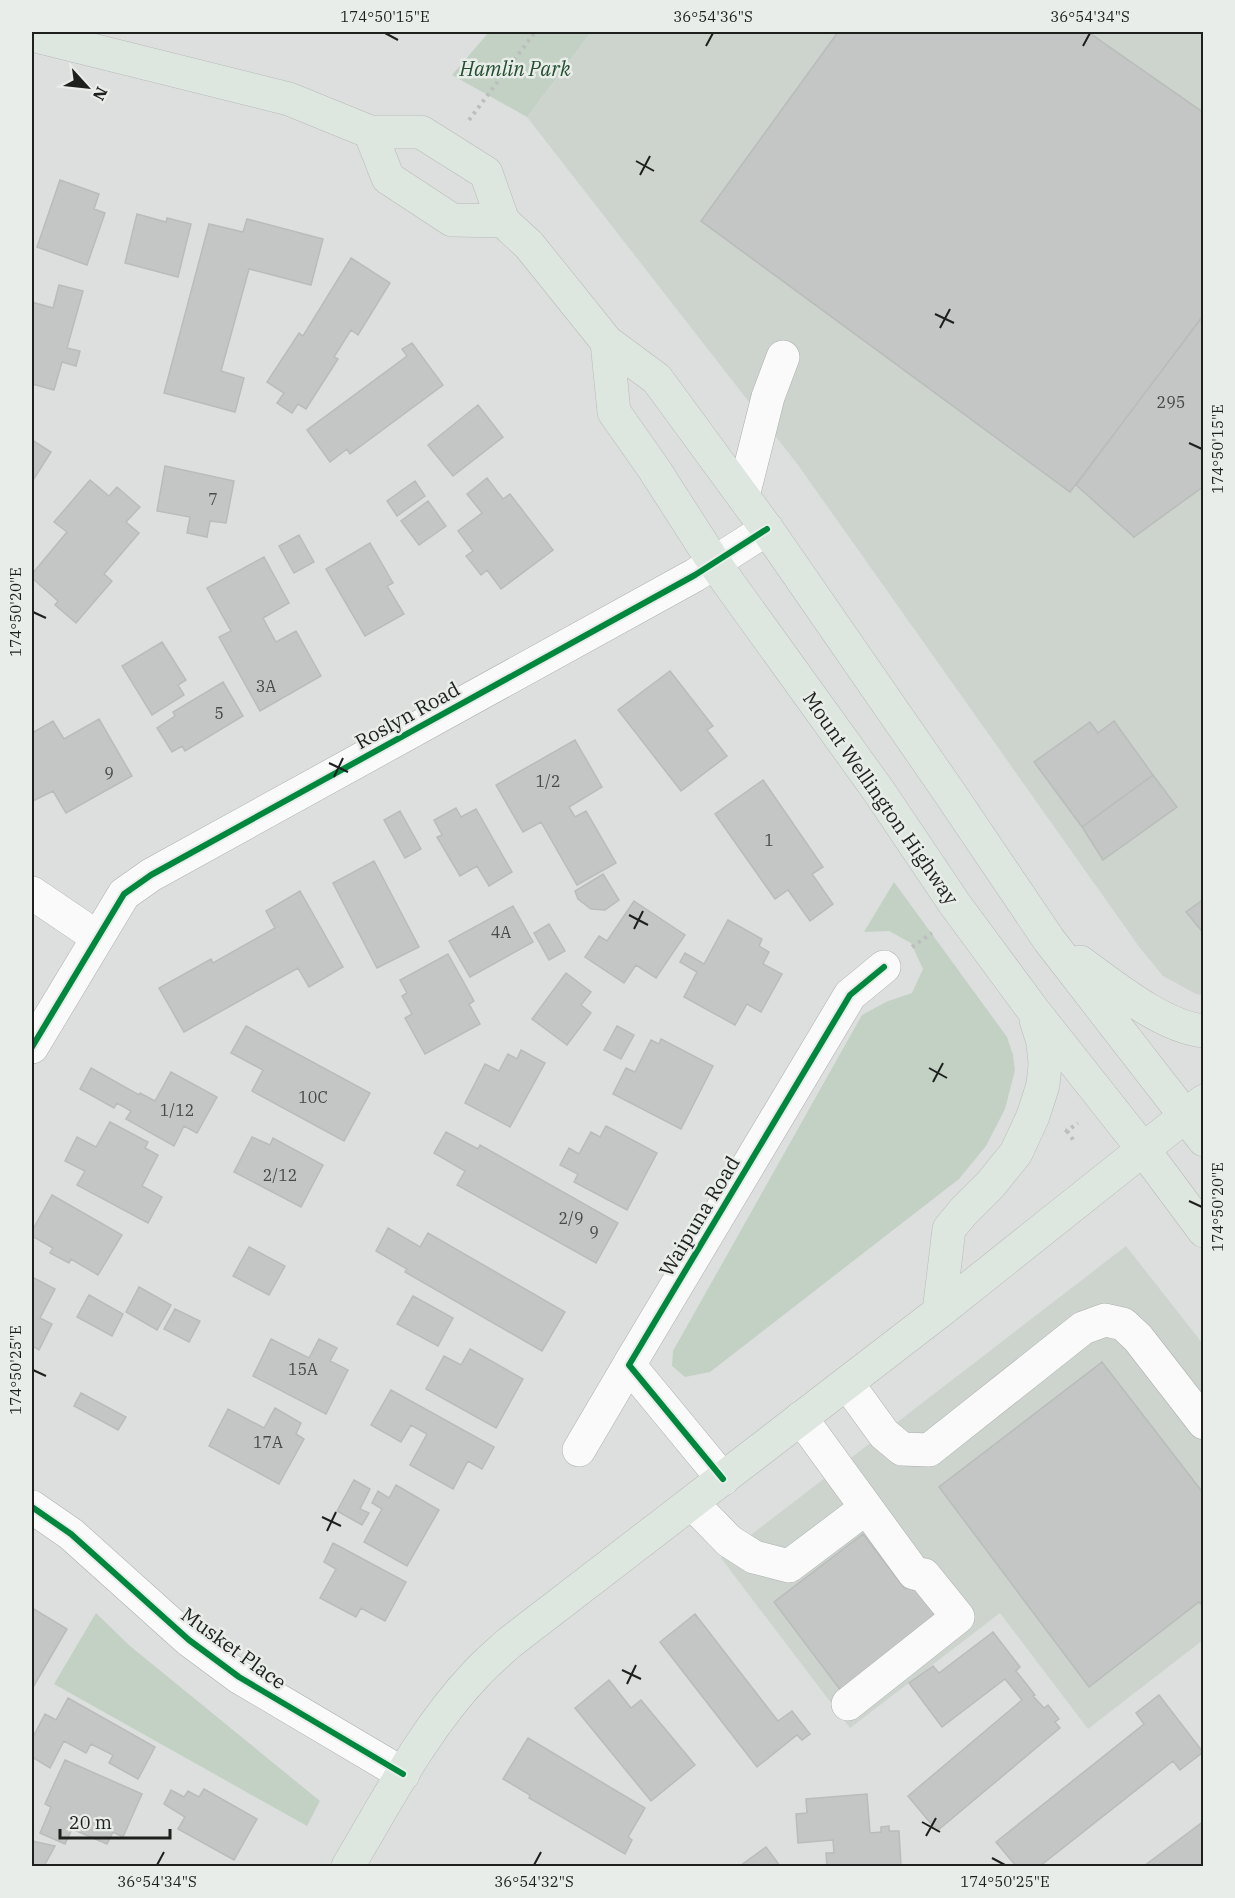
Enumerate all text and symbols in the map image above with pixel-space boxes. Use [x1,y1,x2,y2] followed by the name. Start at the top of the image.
[340,7,430,26] text: 174°50'15"E
[673,7,753,26] text: 36°54'36"S
[1050,7,1130,26] text: 36°54'34"S
[458,55,571,82] park label: Hamlin Park
[57,57,117,117] north arrow
[89,84,112,104] text: N
[1157,392,1185,412] house number: 295
[1208,404,1227,494] text: 174°50'15"E
[208,489,218,509] house number: 7
[6,567,25,657] text: 174°50'20"E
[350,675,464,755] street label: Roslyn Road
[256,676,276,696] house number: 3A
[797,686,965,910] street label: Mount Wellington Highway
[214,703,224,723] house number: 5
[104,763,114,783] house number: 9
[535,771,561,791] house number: 1/2
[764,830,774,850] house number: 1
[491,922,511,942] house number: 4A
[298,1087,328,1107] house number: 10C
[160,1100,194,1120] house number: 1/12
[652,1151,746,1281] street label: Waipuna Road
[1208,1162,1227,1252] text: 174°50'20"E
[263,1165,297,1185] house number: 2/12
[558,1208,584,1228] house number: 2/9
[589,1222,599,1242] house number: 9
[6,1325,25,1415] text: 174°50'25"E
[288,1359,318,1379] house number: 15A
[253,1432,283,1452] house number: 17A
[176,1601,292,1695] street label: Musket Place
[60,1802,170,1840] scale bar
[69,1811,112,1834] text: 20 m
[117,1872,197,1891] text: 36°54'34"S
[494,1872,574,1891] text: 36°54'32"S
[960,1872,1050,1891] text: 174°50'25"E

